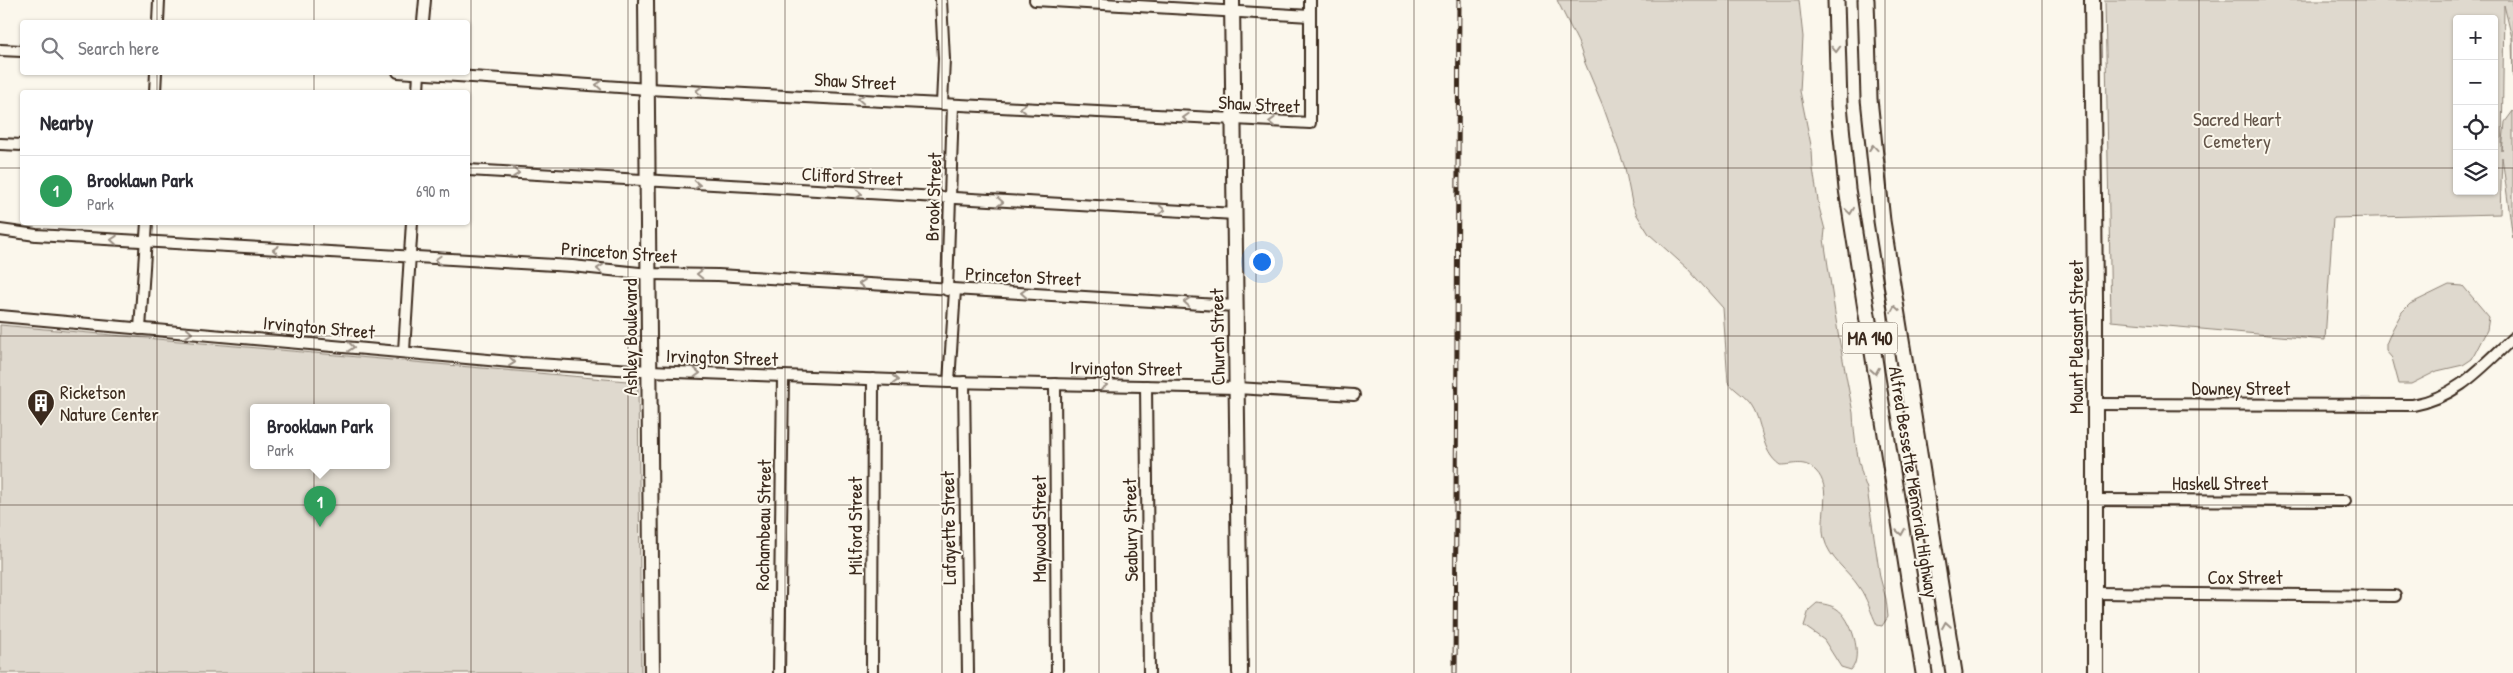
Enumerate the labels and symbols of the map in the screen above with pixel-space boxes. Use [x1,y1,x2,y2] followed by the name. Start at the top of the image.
[1831,45,1841,53] one-way arrow
[814,66,897,96] street label: Shaw Street
[595,80,603,91] one-way arrow
[695,86,702,96] one-way arrow
[1218,89,1301,119] street label: Shaw Street
[857,93,865,104] one-way arrow
[1019,102,1027,113] one-way arrow
[2193,106,2281,154] park label: Sacred Heart Cemetery
[1181,112,1189,123] one-way arrow
[1268,116,1276,127] one-way arrow
[1868,144,1879,152] one-way arrow
[918,152,948,242] street label: Brook Street
[801,160,903,192] street label: Clifford Street
[512,168,520,179] one-way arrow
[693,179,701,190] one-way arrow
[855,188,863,199] one-way arrow
[996,196,1004,207] one-way arrow
[1158,204,1166,215] one-way arrow
[1844,207,1855,215] one-way arrow
[110,235,118,246] one-way arrow
[560,235,678,269] street label: Princeton Street
[272,244,280,255] one-way arrow
[1249,249,1275,275] your location
[434,254,442,265] one-way arrow
[965,260,1082,292] street label: Princeton Street
[2063,260,2089,414] street label: Mount Pleasant Street
[596,264,604,275] one-way arrow
[696,269,704,280] one-way arrow
[617,278,643,395] street label: Ashley Boulevard
[858,278,866,289] one-way arrow
[1020,288,1028,299] one-way arrow
[1203,288,1231,386] street label: Church Street
[1182,297,1190,308] one-way arrow
[1890,305,1900,313] one-way arrow
[262,309,376,345] street label: Irvington Street
[1842,322,1898,353] road number: MA 140
[185,327,193,338] one-way arrow
[347,341,355,352] one-way arrow
[666,342,779,372] street label: Irvington Street
[1070,354,1183,382] street label: Irvington Street
[509,356,517,367] one-way arrow
[1883,364,1945,600] street label: Alfred Bessette Memorial Highway
[1870,367,1880,375] one-way arrow
[694,368,702,379] one-way arrow
[891,374,899,385] one-way arrow
[2192,375,2291,401] street label: Downey Street
[60,379,160,427] place label: Ricketson Nature Center
[1100,380,1108,390] one-way arrow
[26,388,56,427] building icon: Ricketson Nature Center
[749,459,777,591] street label: Rochambeau Street
[2172,470,2268,496] street label: Haskell Street
[934,471,962,585] street label: Lafayette Street
[1026,475,1052,582] street label: Maywood Street
[842,476,868,575] street label: Milford Street
[1116,478,1144,582] street label: Seabury Street
[304,486,336,527] pin: 1
[1895,527,1905,536] one-way arrow
[2207,564,2283,590] street label: Cox Street
[1941,621,1952,629] one-way arrow

